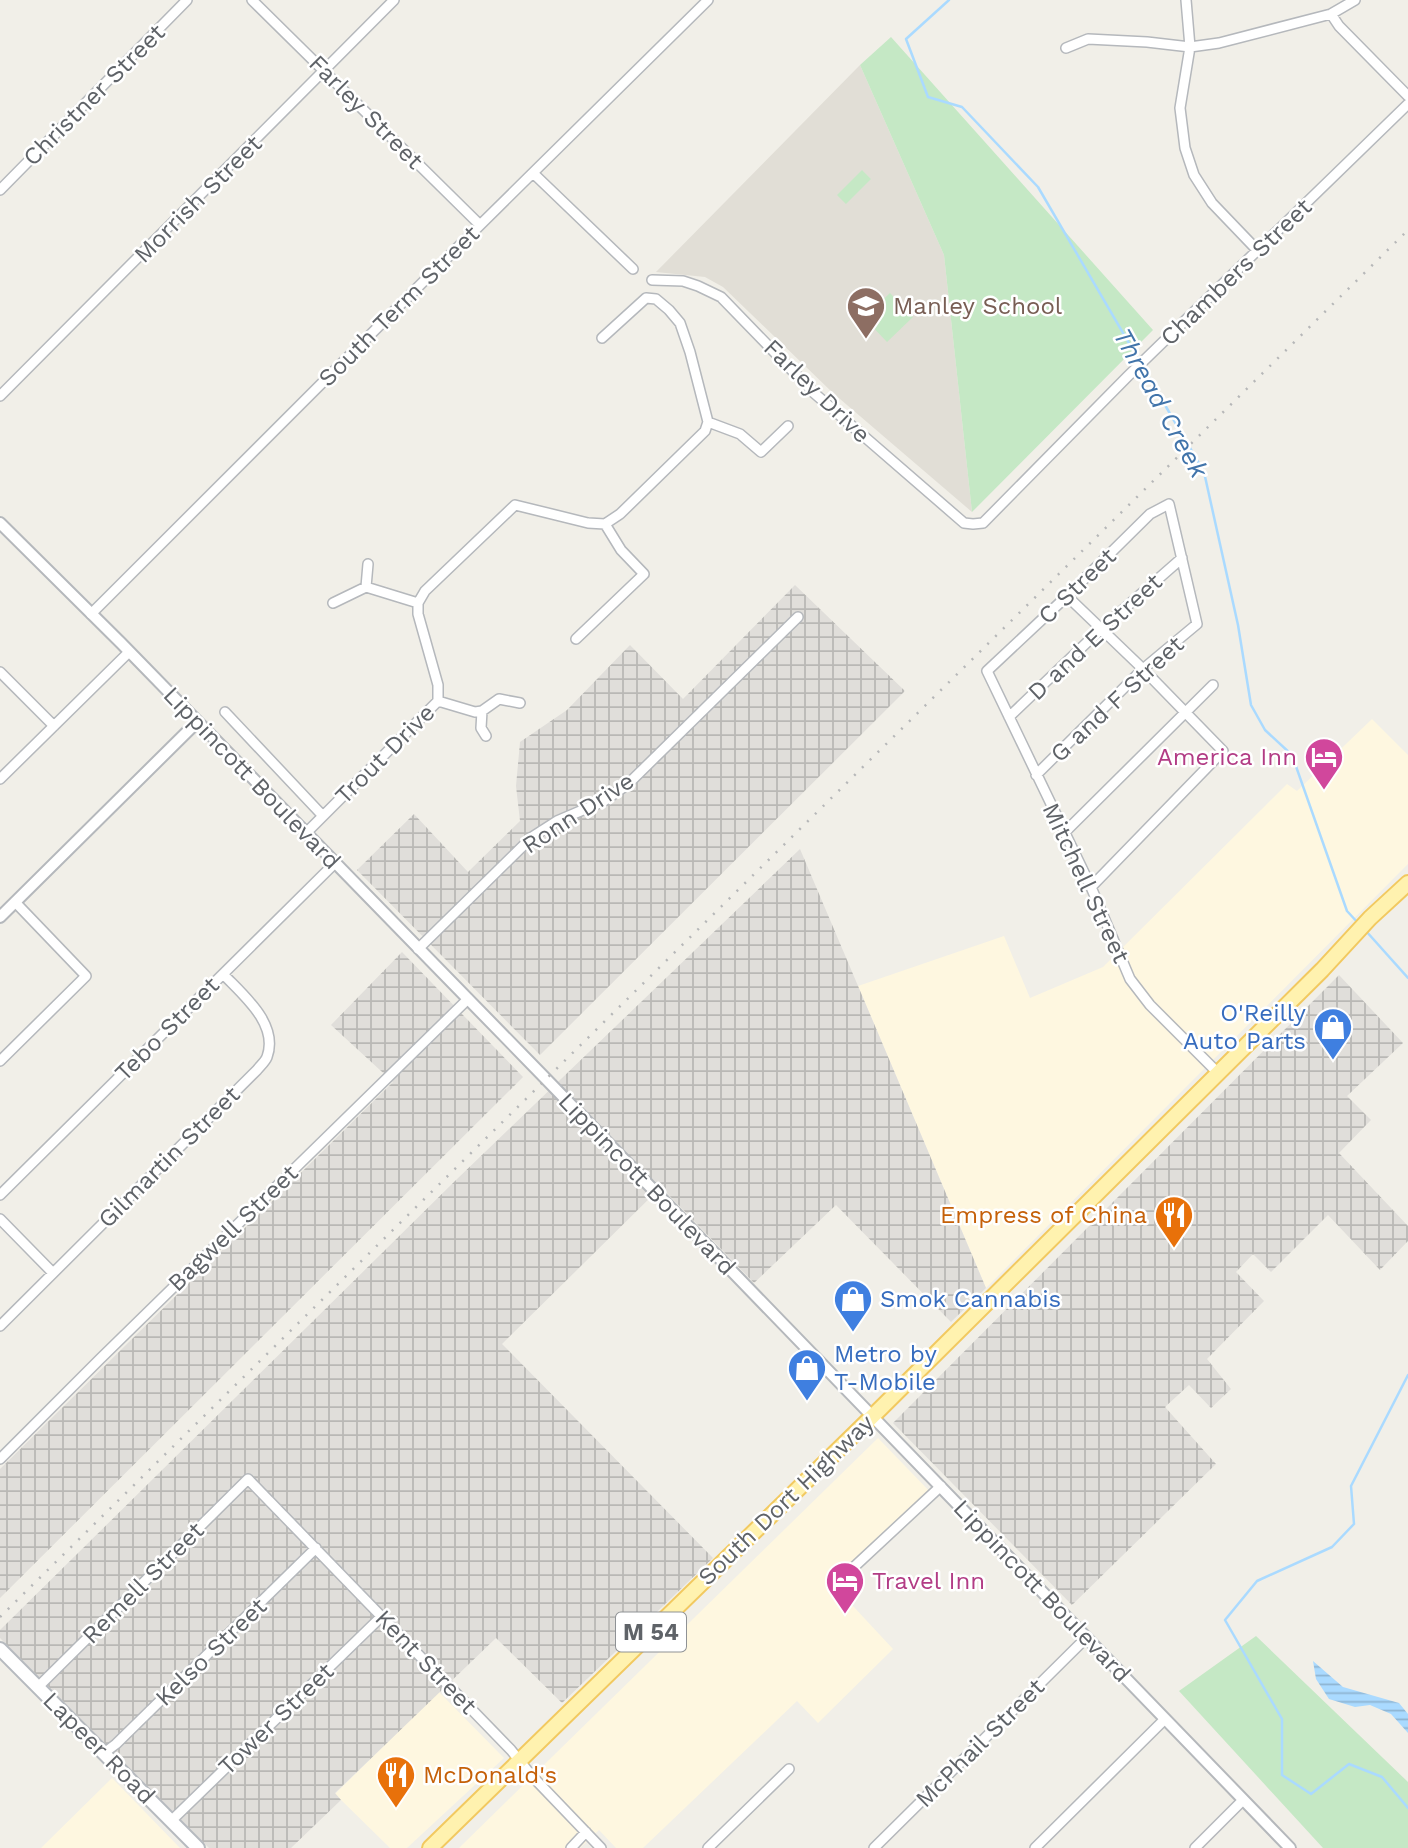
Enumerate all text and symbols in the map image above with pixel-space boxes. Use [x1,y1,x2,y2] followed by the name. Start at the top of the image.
[17,18,171,172] street label: Christner Street
[303,49,429,175] street label: Farley Street
[128,129,268,269] street label: Morrish Street
[1155,193,1317,351] street label: Chambers Street
[313,220,485,392] street label: South Term Street
[845,285,887,340] school or university icon: Manley School
[893,292,1063,320] place label: Manley School
[1107,323,1215,484] water label: Thread Creek
[758,333,876,449] street label: Farley Drive
[1032,542,1122,630] street label: C Street
[1022,568,1168,706] street label: D and E Street
[1045,630,1189,768] street label: G and F Street
[158,681,346,875] street label: Lippincott Boulevard
[329,698,441,810] street label: Trout Drive
[1303,736,1345,791] hotel icon: America Inn
[1157,743,1297,771] place label: America Inn
[517,767,639,859] street label: Ronn Drive
[1037,799,1135,967] street label: Mitchell Street
[109,971,225,1087] street label: Tebo Street
[1183,999,1307,1055] place label: O'Reilly Auto Parts
[1312,1006,1354,1061] shop icon: O'Reilly Auto Parts
[93,1081,245,1233] street label: Gilmartin Street
[553,1087,741,1281] street label: Lippincott Boulevard
[162,1159,304,1297] street label: Bagwell Street
[1153,1194,1195,1249] restaurant icon: Empress of China
[940,1201,1147,1229] place label: Empress of China
[832,1278,874,1333] shop icon: Smok Cannabis
[880,1285,1061,1313] place label: Smok Cannabis
[834,1340,938,1396] place label: Metro by T-Mobile
[786,1347,828,1402] shop icon: Metro by T-Mobile
[692,1409,880,1591] street label: South Dort Highway
[948,1494,1136,1688] street label: Lippincott Boulevard
[76,1516,210,1650] street label: Remell Street
[824,1560,866,1615] hotel icon: Travel Inn
[872,1567,985,1595] place label: Travel Inn
[150,1592,272,1712] street label: Kelso Street
[369,1604,483,1720] street label: Kent Street
[616,1612,686,1652] road number: M 54
[213,1657,339,1781] street label: Tower Street
[910,1673,1050,1813] street label: McPhail Street
[37,1686,161,1810] street label: Lapeer Road
[375,1754,417,1809] restaurant icon: McDonald's
[423,1761,557,1789] place label: McDonald's

